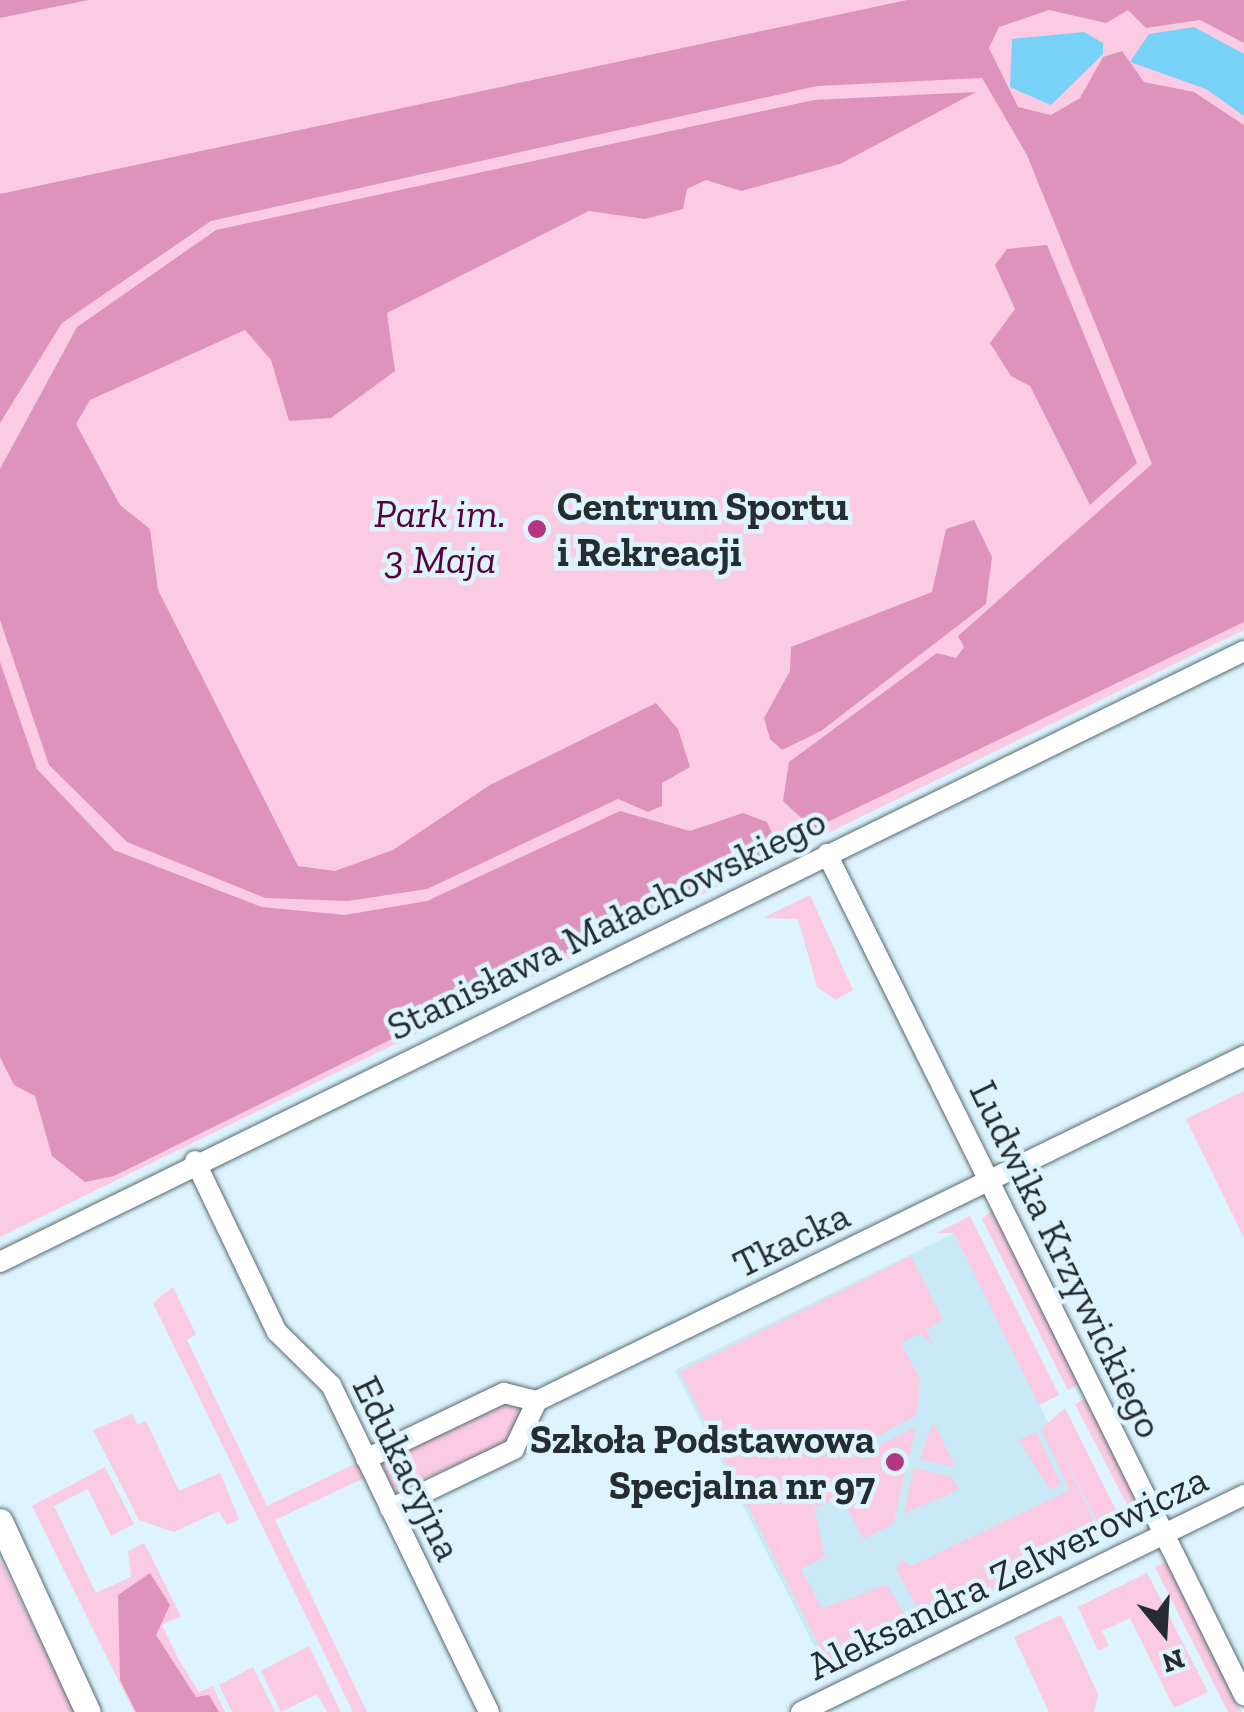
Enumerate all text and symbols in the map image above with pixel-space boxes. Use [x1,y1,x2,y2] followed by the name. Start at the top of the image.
[557,482,848,576] place label: Centrum Sportu i Rekreacji
[374,489,506,583] park label: Park im. 3 Maja
[526,518,548,540] marker: Centrum Sportu i Rekreacji
[379,796,833,1050] street label: Stanisława Małachowskiego
[960,1073,1174,1445] street label: Ludwika Krzywickiego
[725,1190,857,1288] street label: Tkacka
[343,1368,473,1568] street label: Edukacyjna
[530,1415,875,1509] place label: Szkoła Podstawowa Specjalna nr 97
[884,1451,906,1473] marker: Szkoła Podstawowa Specjalna nr 97
[799,1454,1215,1690] street label: Aleksandra Zelwerowicza
[1114,1582,1214,1682] north arrow
[1158,1642,1189,1680] text: N

